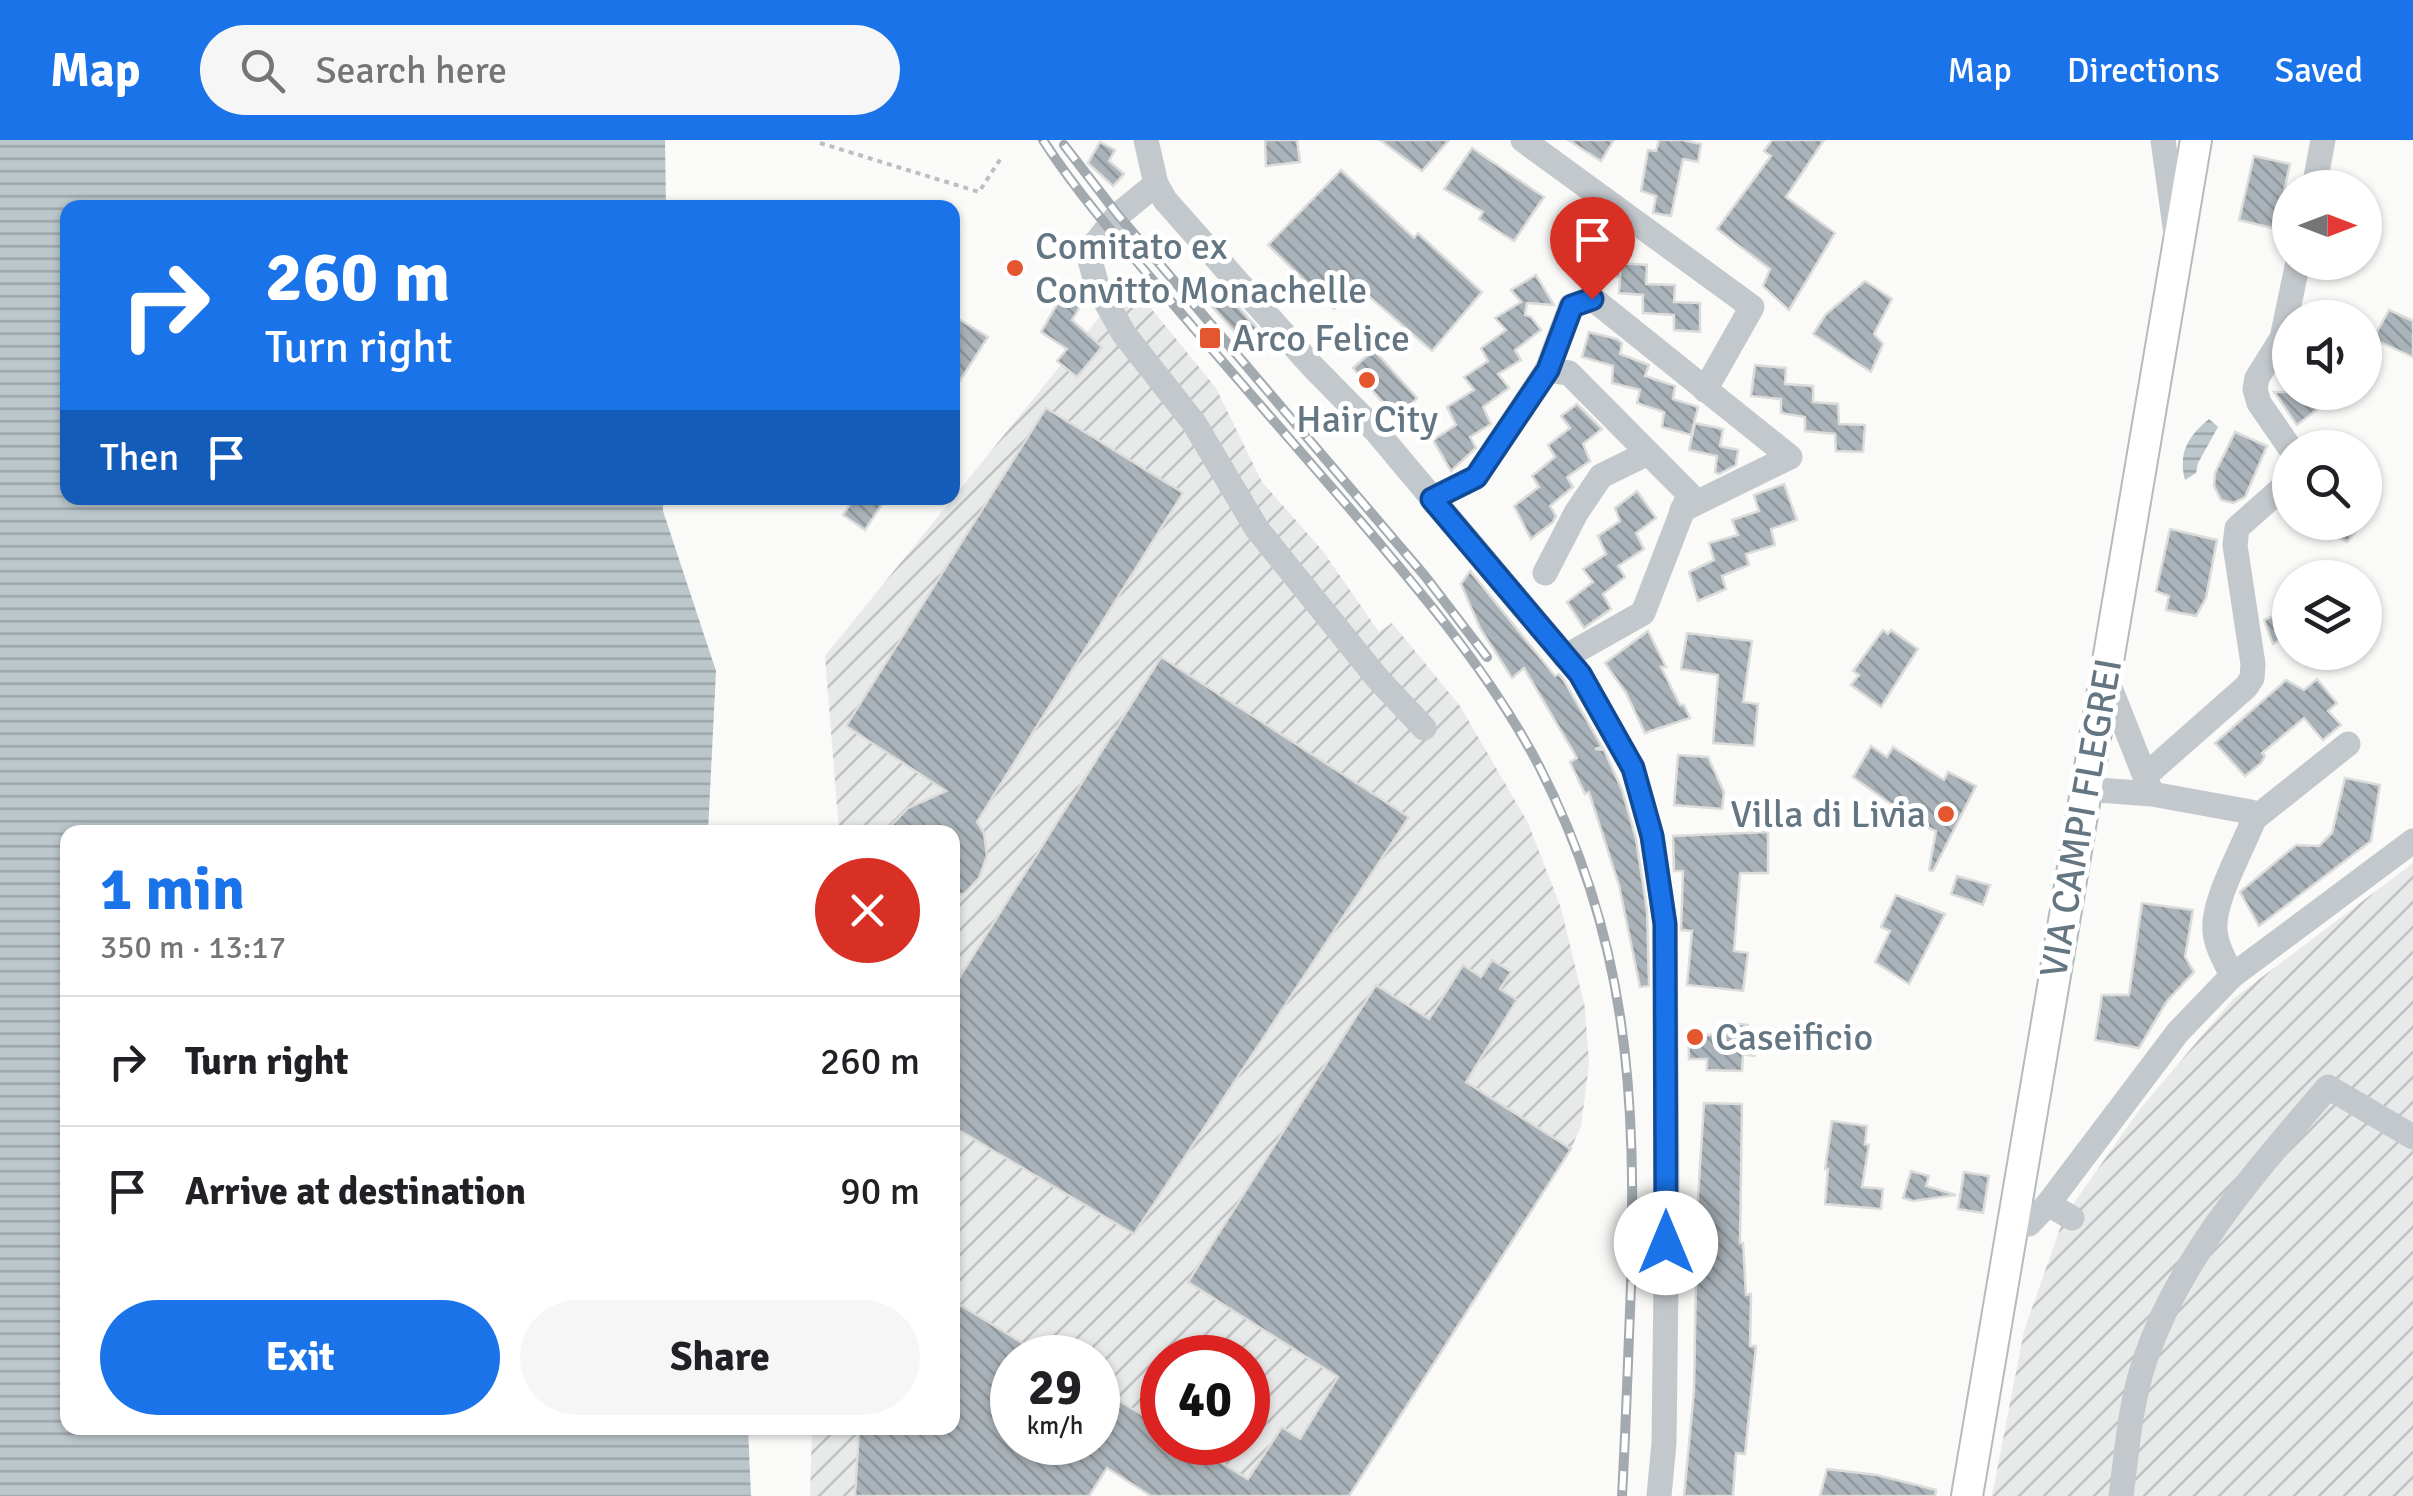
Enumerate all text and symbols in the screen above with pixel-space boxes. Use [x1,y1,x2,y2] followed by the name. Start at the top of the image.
[200,25,900,115] search box
[50,41,140,100] text: Map
[235,43,290,98] icon: search
[315,47,507,94] text: Search here
[1947,49,2012,92] text: Map
[2067,49,2220,92] text: Directions
[2275,49,2363,92] text: Saved
[2272,170,2382,280] north arrow
[2272,170,2382,670] map controls
[1550,197,1635,300] pin
[1565,212,1620,267] icon: arrive
[1035,223,1367,314] place label: Comitato ex Convitto Monachelle
[265,234,450,320] text: 260 m
[100,240,230,370] icon: right
[1004,257,1026,279] marker: Comitato ex Convitto Monachelle
[2272,300,2382,410] button: sound
[1232,315,1410,362] place label: Arco Felice
[265,320,453,375] text: Turn right
[1197,325,1223,351] marker: Arco Felice
[1356,369,1378,391] marker: Hair City
[1296,396,1438,443] place label: Hair City
[199,430,254,485] icon: arrive
[2272,430,2382,540] button: search
[100,434,179,481] text: Then
[2272,560,2382,670] button: layers
[2030,655,2132,981] street label: VIA CAMPI FLEGREI
[1730,791,1926,838] place label: Villa di Livia
[1935,803,1957,825] marker: Villa di Livia
[100,853,245,927] text: 1 min
[815,858,920,963] button: close
[100,928,286,967] text: 350 m · 13:17
[1715,1014,1873,1061] place label: Caseificio
[1684,1026,1706,1048] marker: Caseificio
[100,1034,155,1089] icon: right
[185,1038,349,1085] text: Turn right
[820,1038,920,1085] text: 260 m
[100,1164,155,1219] icon: arrive
[185,1168,526,1215] text: Arrive at destination
[840,1168,920,1215] text: 90 m
[1614,1191,1718,1295] position arrow
[100,1300,500,1415] button: Exit
[520,1300,920,1415] button: Share
[1140,1335,1270,1465] speed limit sign: 40
[1028,1357,1082,1419] text: 29
[1027,1410,1083,1441] text: km/h

